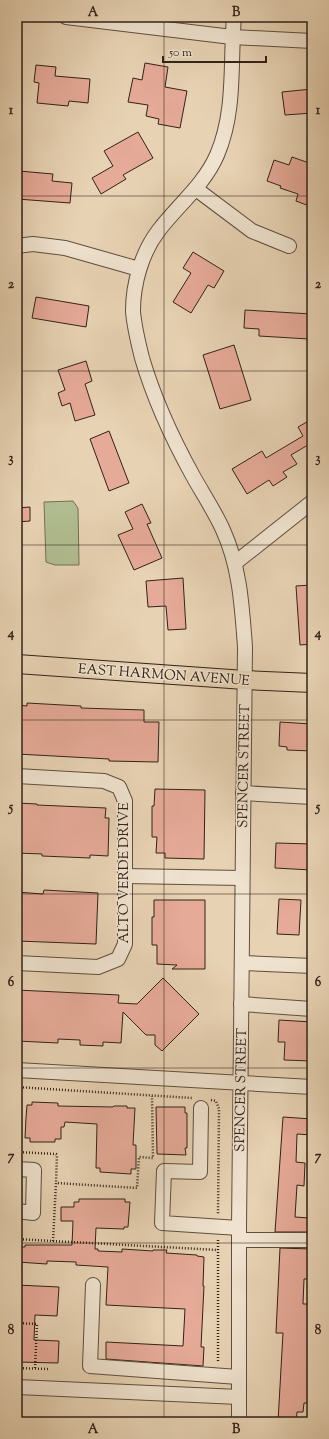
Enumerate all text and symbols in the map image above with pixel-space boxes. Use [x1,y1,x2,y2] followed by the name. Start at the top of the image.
[88,4,99,22] text: A
[232,4,241,22] text: B
[163,38,266,64] scale bar
[168,44,192,62] text: 50 m
[9,102,14,120] text: 1
[316,102,321,120] text: 1
[8,276,15,294] text: 2
[315,276,322,294] text: 2
[8,450,14,468] text: 3
[315,450,321,468] text: 3
[7,625,15,643] text: 4
[314,625,322,643] text: 4
[77,660,251,692] street label: EAST HARMON AVENUE
[234,704,256,828] street label: SPENCER STREET
[8,799,14,817] text: 5
[315,799,321,817] text: 5
[115,802,135,944] street label: ALTO VERDE DRIVE
[8,974,15,992] text: 6
[315,974,322,992] text: 6
[231,1028,253,1152] street label: SPENCER STREET
[8,1148,15,1166] text: 7
[315,1148,322,1166] text: 7
[8,1322,15,1340] text: 8
[315,1322,322,1340] text: 8
[88,1421,99,1439] text: A
[232,1421,241,1439] text: B

